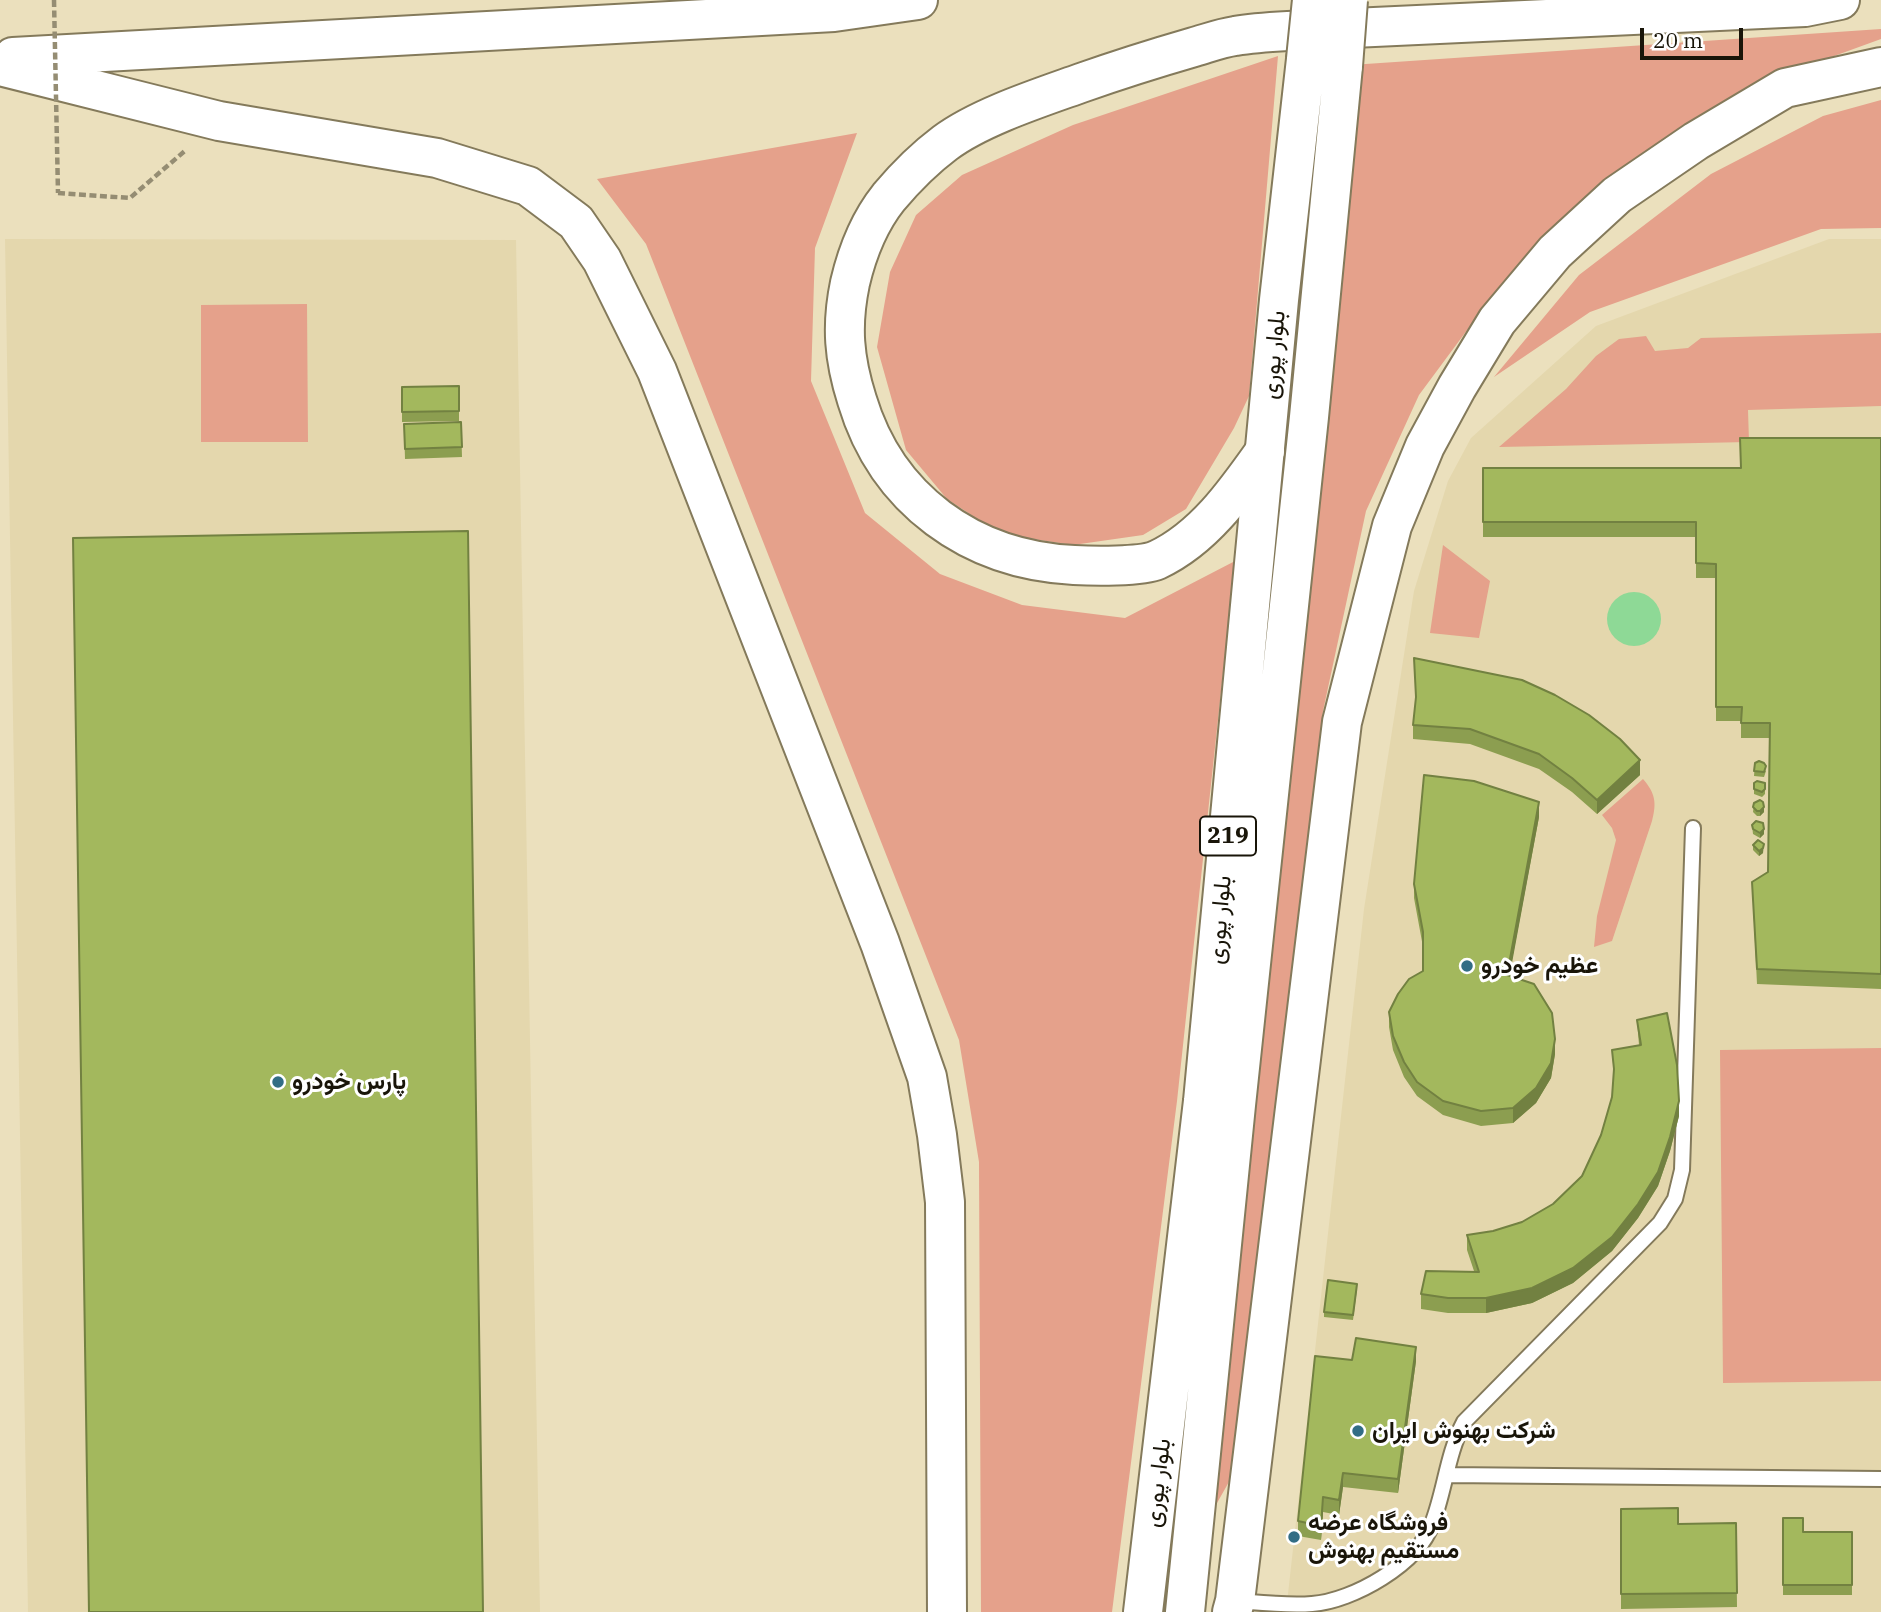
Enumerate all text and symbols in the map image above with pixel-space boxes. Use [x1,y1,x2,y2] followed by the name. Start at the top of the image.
[1643,14,1746,58] scale bar
[1653,26,1703,54] text: 20 m
[1256,309,1292,401] street label: بلوار پوری
[1200,816,1256,856] road number: 219
[1202,874,1238,966] street label: بلوار پوری
[1481,952,1598,980] place label: عظیم خودرو
[1459,958,1475,974] marker: عظیم خودرو
[292,1068,406,1096] place label: پارس خودرو
[270,1074,286,1090] marker: پارس خودرو
[1372,1417,1556,1445] place label: شرکت بهنوش ایران
[1350,1423,1366,1439] marker: شرکت بهنوش ایران
[1138,1437,1178,1529] street label: بلوار پوری
[1308,1509,1459,1565] place label: فروشگاه عرضه مستقیم بهنوش
[1286,1529,1302,1545] marker: فروشگاه عرضه مستقیم بهنوش

